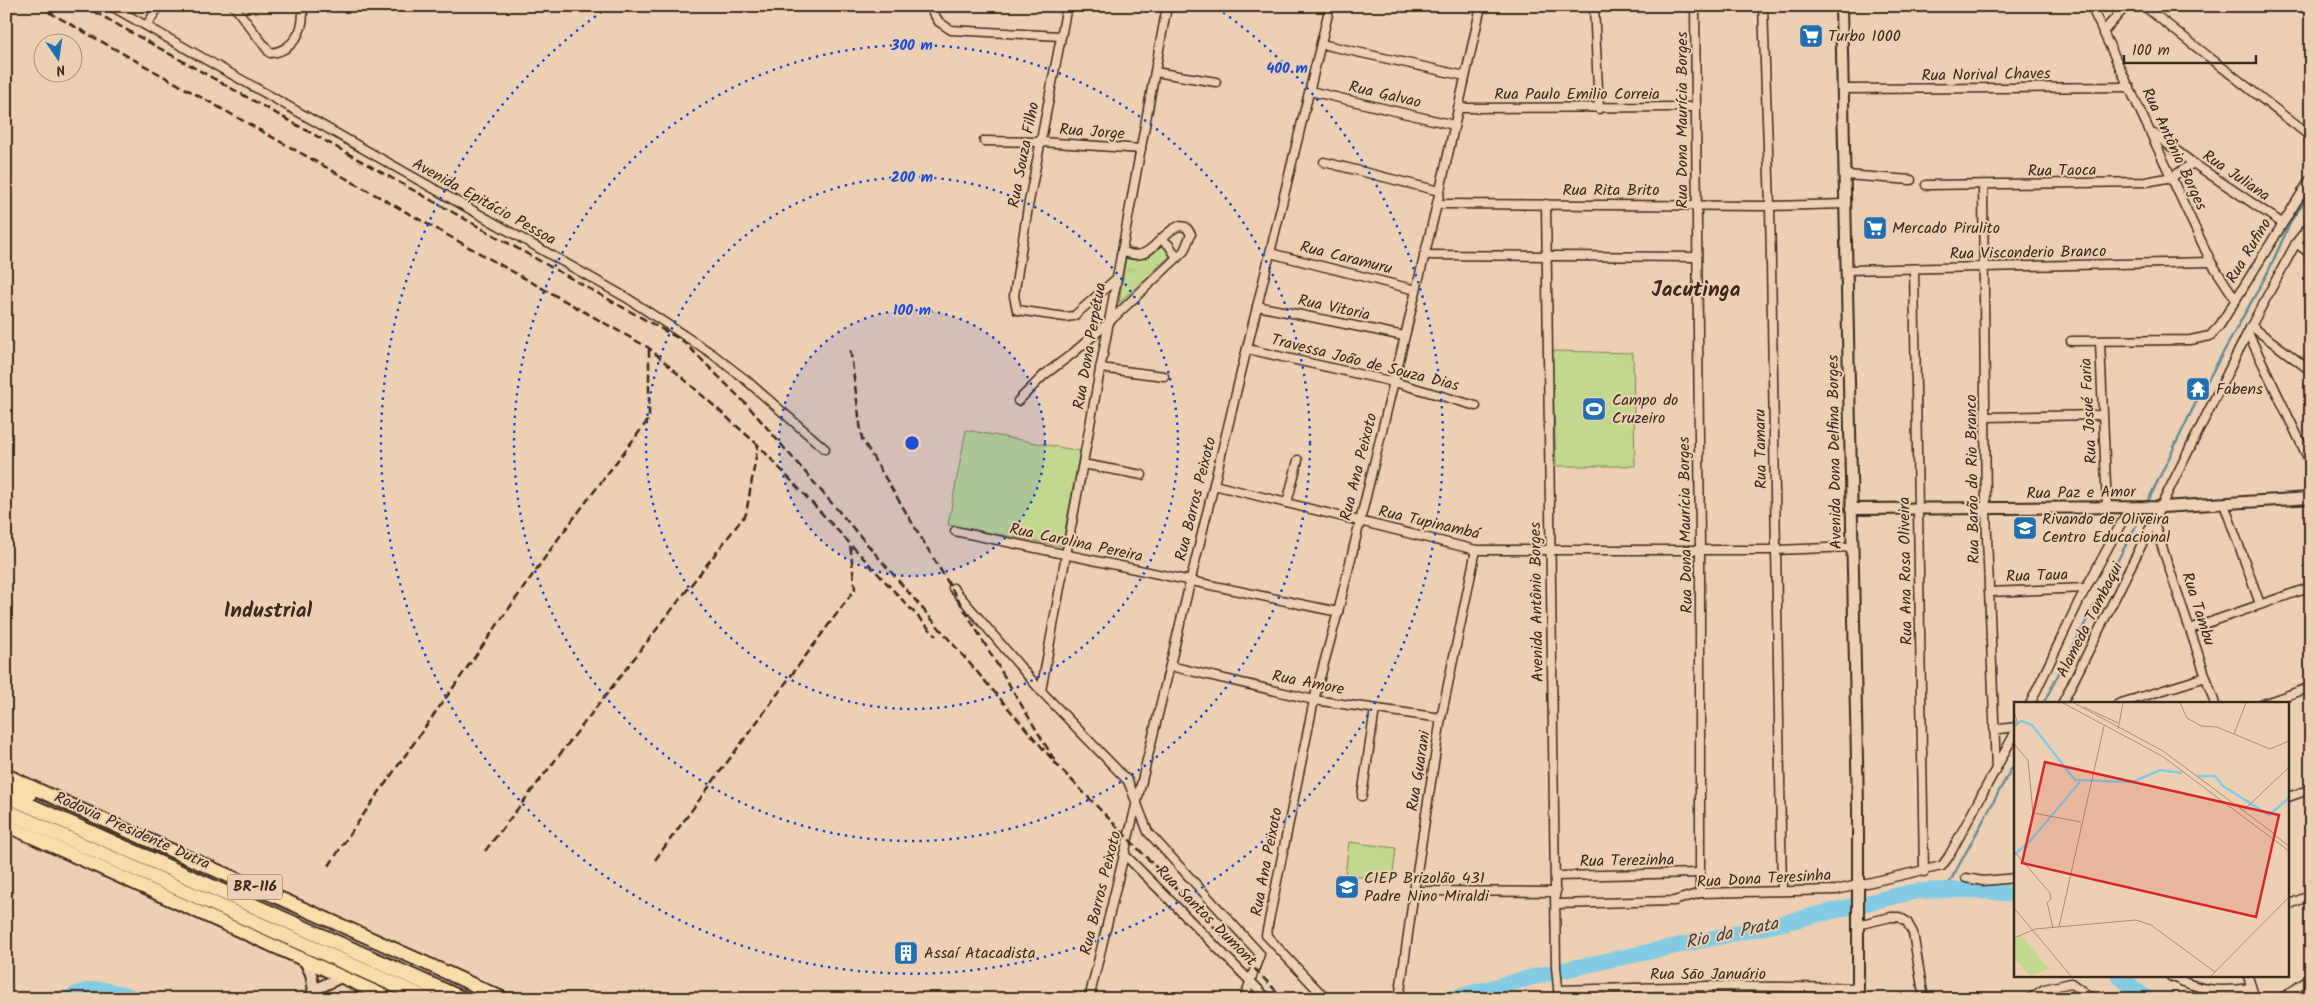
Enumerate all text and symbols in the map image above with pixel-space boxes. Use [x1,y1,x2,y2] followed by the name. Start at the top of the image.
[1798,23,1824,49] supermarket icon: Turbo 1000
[1828,24,1901,49] place label: Turbo 1000
[1670,31,1695,209] street label: Rua Dona Maurícia Borges
[32,32,82,82] north arrow
[2124,32,2257,64] scale bar
[890,34,933,58] text: 300 m
[2132,39,2170,63] text: 100 m
[1266,57,1308,81] text: 400 m
[54,58,67,81] text: N
[1921,61,2051,89] street label: Rua Norival Chaves
[1346,75,1424,115] street label: Rua Galvao
[1494,82,1660,107] street label: Rua Paulo Emilio Correia
[2135,83,2214,215] street label: Rua Antônio Borges
[1001,100,1047,210] street label: Rua Souza Filho
[1058,117,1126,147] street label: Rua Jorge
[2197,144,2275,208] street label: Rua Juliana
[407,152,561,252] street label: Avenida Epitácio Pessoa
[2027,158,2097,184] street label: Rua Taoca
[891,166,933,190] text: 200 m
[1563,178,1659,203] street label: Rua Rita Brito
[2220,214,2278,288] street label: Rua Rufino
[1862,215,1888,241] supermarket icon: Mercado Pirulito
[1892,216,2000,241] place label: Mercado Pirulito
[1297,234,1395,282] street label: Rua Caramuru
[1949,239,2107,267] street label: Rua Visconderio Branco
[1652,274,1741,307] district label: Jacutinga
[1067,281,1113,411] street label: Rua Dona Perpétua
[1296,288,1372,328] street label: Rua Vitoria
[893,299,931,323] text: 100 m
[1268,327,1462,399] street label: Travessa João de Souza Dias
[1821,354,1849,550] street label: Avenida Dona Delfina Borges
[2074,357,2104,465] street label: Rua Josué Faria
[2185,376,2211,402] temple icon: Fabens
[2216,377,2263,402] place label: Fabens
[1612,388,1678,431] place label: Campo do Cruzeiro
[1959,394,1987,564] street label: Rua Barão do Rio Branco
[1581,396,1607,422] sports icon: Campo do Cruzeiro
[1748,408,1774,489] street label: Rua Tamaru
[1334,410,1384,524] street label: Rua Ana Peixoto
[903,434,921,452] centre of rings
[1169,434,1223,564] street label: Rua Barros Peixoto
[1672,436,1700,614] street label: Rua Dona Maurícia Borges
[2026,480,2138,506] street label: Rua Paz e Amor
[1892,497,1920,645] street label: Rua Ana Rosa Oliveira
[1376,499,1484,547] street label: Rua Tupinambá
[2042,507,2170,550] place label: Rivando de Oliveira Centro Educacional
[2012,515,2038,541] school or university icon: Rivando de Oliveira Centro Educacional
[1007,517,1145,569] street label: Rua Carolina Pereira
[1523,522,1551,682] street label: Avenida Antônio Borges
[2050,557,2130,682] street label: Alameda Tambaqui
[2005,562,2069,590] street label: Rua Taua
[2174,569,2222,649] street label: Rua Tambu
[224,595,313,628] district label: Industrial
[1270,664,1346,702] street label: Rua Amore
[2014,702,2290,978] inset map
[1400,728,1438,813] street label: Rua Guarani
[50,785,214,877] street label: Rodovia Presidente Dutra
[1244,805,1290,919] street label: Rua Ana Peixoto
[1074,828,1128,958] street label: Rua Barros Peixoto
[1579,848,1675,874] street label: Rua Terezinha
[1149,859,1263,973] street label: Rua Santos Dumont
[1696,863,1832,895] street label: Rua Dona Teresinha
[1364,866,1490,909] place label: CIEP Brizolão 431 Padre Nino Miraldi
[228,874,282,900] road number: BR-116
[1334,874,1360,900] school or university icon: CIEP Brizolão 431 Padre Nino Miraldi
[1683,910,1783,958] water label: Rio da Prata
[893,940,919,966] building icon: Assaí Atacadista
[924,941,1035,966] place label: Assaí Atacadista
[1650,962,1766,987] street label: Rua Sāo Januário

